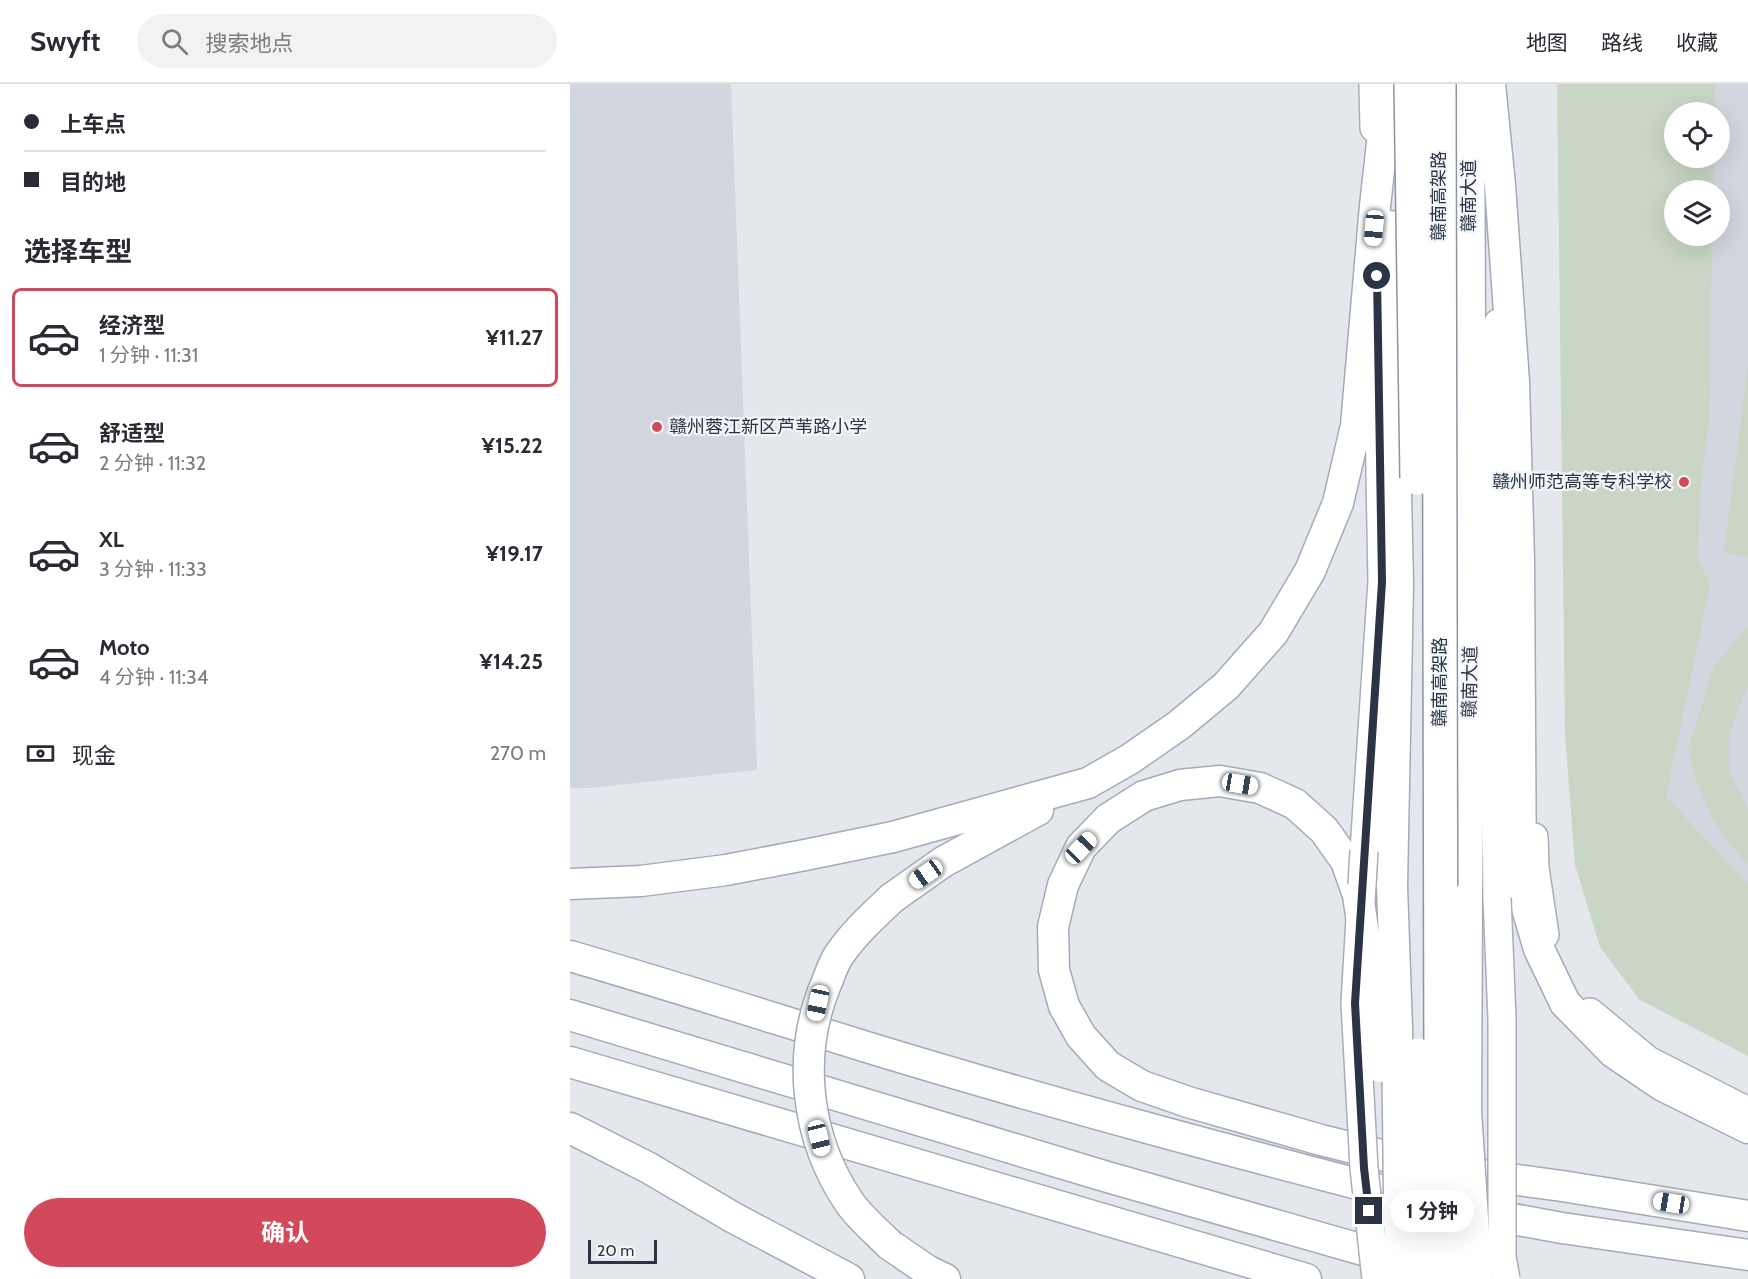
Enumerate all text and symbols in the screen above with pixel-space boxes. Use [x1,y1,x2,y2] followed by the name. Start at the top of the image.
[137,14,557,68] search box
[30,24,101,58] text: Swyft
[158,25,191,58] icon: search
[206,30,294,57] text: 搜索地点
[1526,30,1568,55] text: 地图
[1601,30,1643,55] text: 路线
[1676,30,1718,55] text: 收藏
[1664,102,1730,246] map controls
[1664,102,1730,168] button: locate
[60,111,126,138] text: 上车点
[1428,151,1450,241] street label: 赣南高架路
[1458,160,1480,232] street label: 赣南大道
[60,169,126,196] text: 目的地
[1664,180,1730,246] button: layers
[1363,209,1385,247] car
[24,235,132,268] text: 选择车型
[1363,262,1390,289] route start
[27,311,81,365] icon: car
[99,312,165,339] text: 经济型
[486,324,543,351] text: ¥11.27
[99,343,198,367] text: 1 分钟 · 11:31
[669,416,867,438] place label: 赣州蓉江新区芦苇路小学
[27,419,81,473] icon: car
[99,420,165,447] text: 舒适型
[650,420,664,434] marker: 赣州蓉江新区芦苇路小学
[482,432,543,459] text: ¥15.22
[99,451,206,475] text: 2 分钟 · 11:32
[1492,471,1672,493] place label: 赣州师范高等专科学校
[1677,475,1691,489] marker: 赣州师范高等专科学校
[99,526,124,553] text: XL
[27,527,81,581] icon: car
[486,540,543,567] text: ¥19.17
[99,557,207,581] text: 3 分钟 · 11:33
[99,634,150,661] text: Moto
[27,635,81,689] icon: car
[1429,637,1451,727] street label: 赣南高架路
[1458,646,1482,718] street label: 赣南大道
[480,648,543,675] text: ¥14.25
[99,665,208,689] text: 4 分钟 · 11:34
[24,737,57,770] icon: cash
[490,741,546,765] text: 270 m
[72,742,116,769] text: 现金
[1221,772,1259,796] car
[1062,829,1100,867] car
[906,856,946,892] car
[805,984,831,1022] car
[806,1118,832,1158] car
[1390,1190,1474,1232] callout: 1 分钟
[1652,1191,1690,1215] car
[1355,1197,1382,1224] route end
[24,1198,546,1267] button: 确认
[1406,1199,1458,1223] text: 1 分钟
[588,1237,657,1264] scale bar
[597,1241,634,1260] text: 20 m

